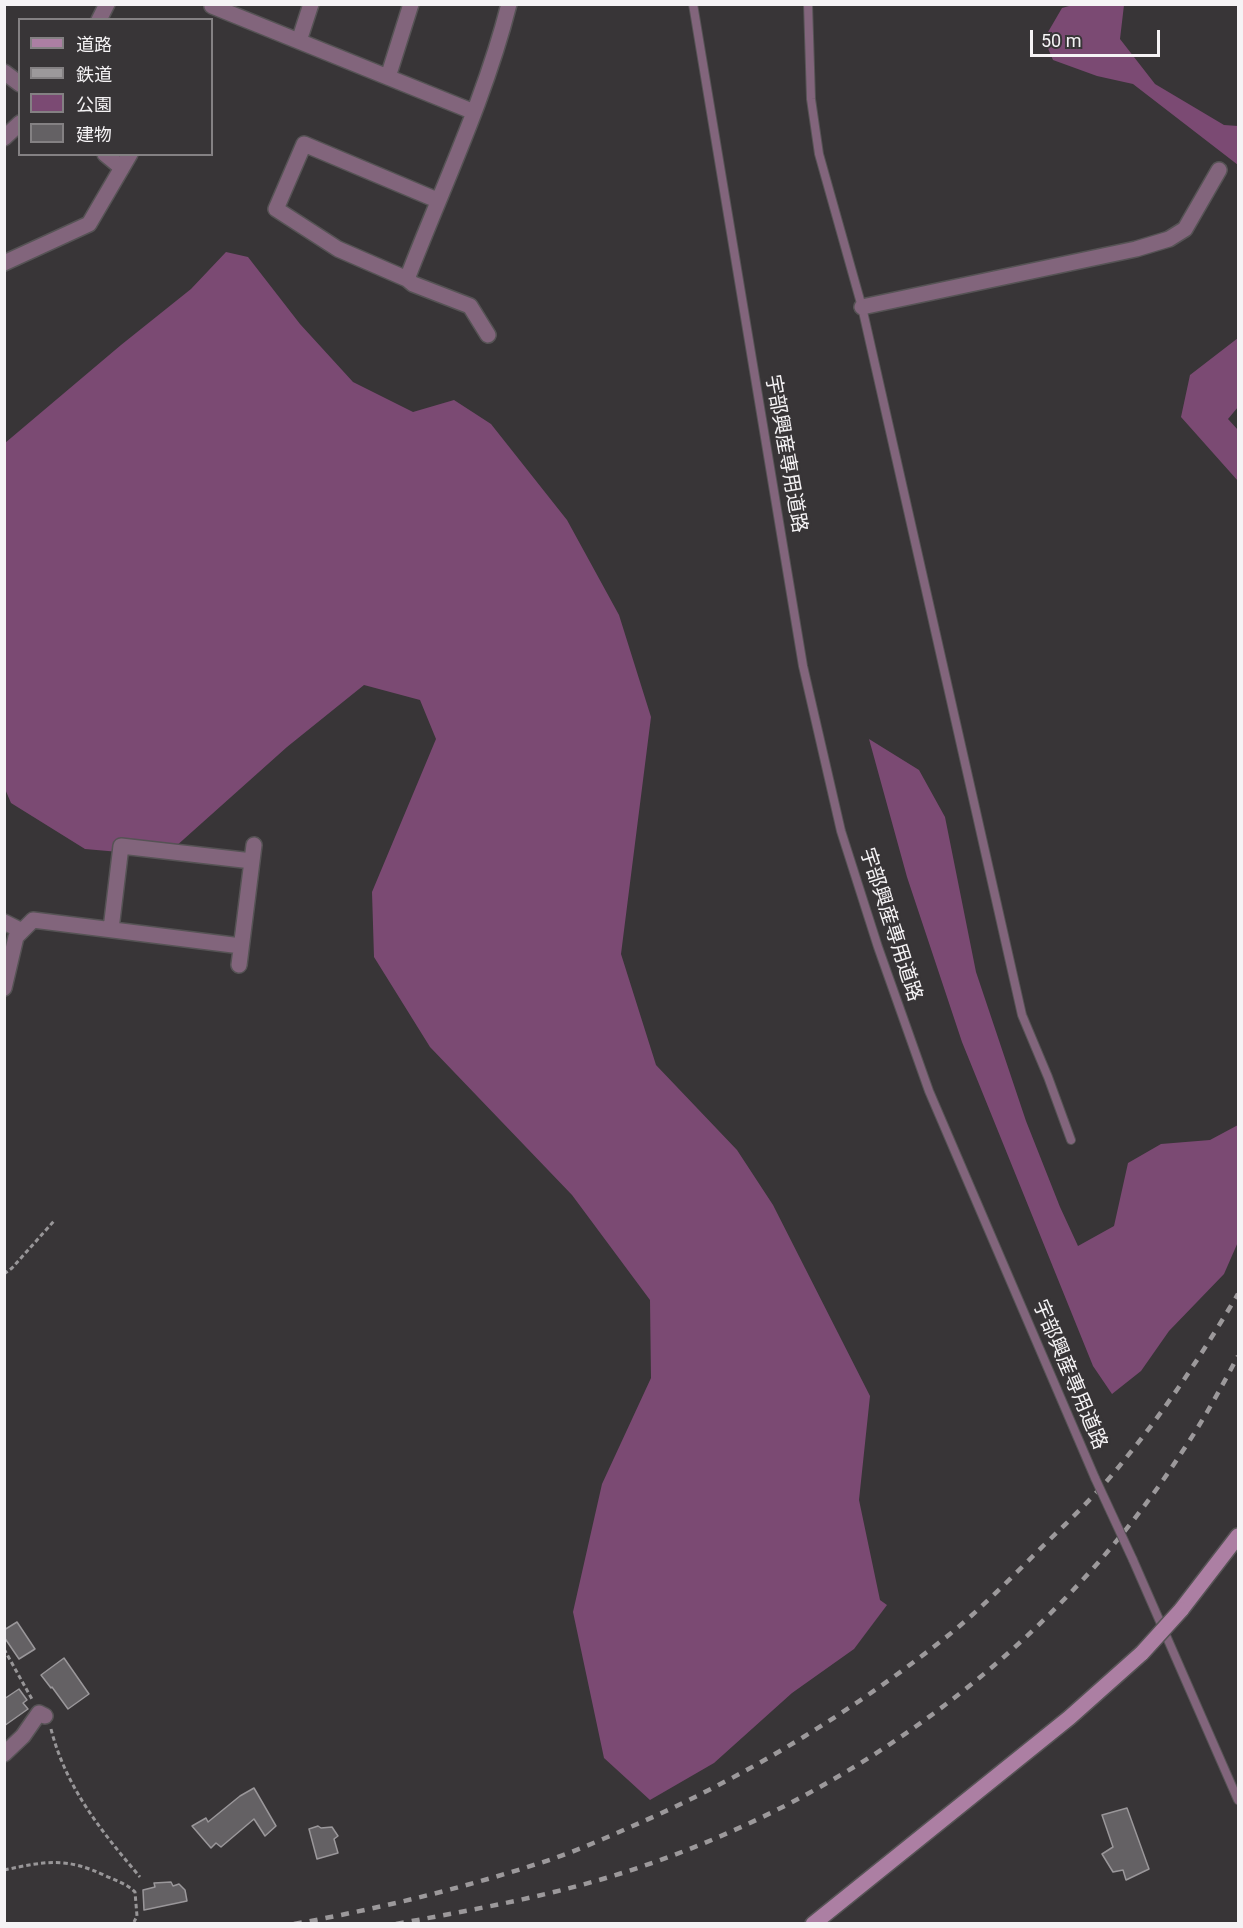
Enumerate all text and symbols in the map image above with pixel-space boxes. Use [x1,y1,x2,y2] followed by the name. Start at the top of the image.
[18,18,213,156] legend
[1033,18,1164,56] scale bar
[1041,30,1081,51] text: 50 m
[76,34,112,55] text: 道路
[76,64,112,85] text: 鉄道
[76,94,112,115] text: 公園
[76,124,112,145] text: 建物
[759,373,811,535] street label: 宇部興産専用道路
[854,845,926,1005] street label: 宇部興産専用道路
[1027,1297,1111,1453] street label: 宇部興産専用道路

